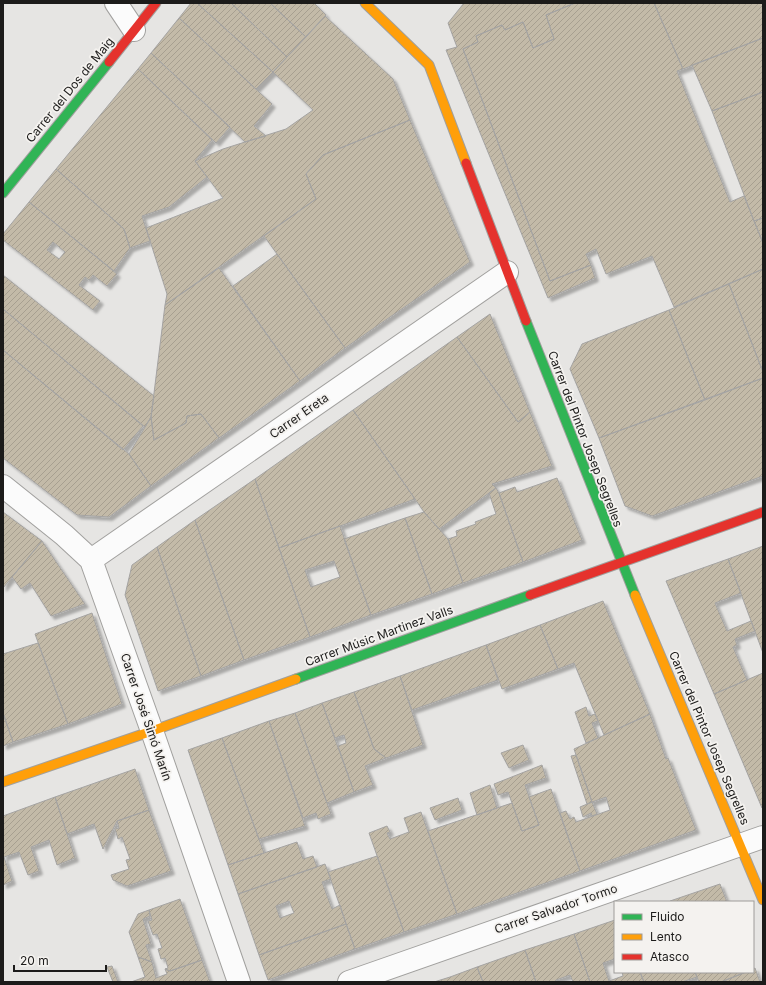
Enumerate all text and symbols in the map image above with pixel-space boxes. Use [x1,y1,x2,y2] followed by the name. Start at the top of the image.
[23,34,117,145] street label: Carrer del Dos de Maig
[545,349,626,529] street label: Carrer del Pintor Josep Segrelles
[266,390,331,441] street label: Carrer Ereta
[303,602,455,669] street label: Carrer Músic Martinez Valls
[666,649,753,827] street label: Carrer del Pintor Josep Segrelles
[118,651,175,783] street label: Carrer José Simó Marín
[492,880,619,937] street label: Carrer Salvador Tormo
[614,901,754,973] legend
[650,909,685,924] text: Fluido
[650,929,682,944] text: Lento
[14,947,106,973] scale bar
[650,949,689,964] text: Atasco
[20,953,49,968] text: 20 m

